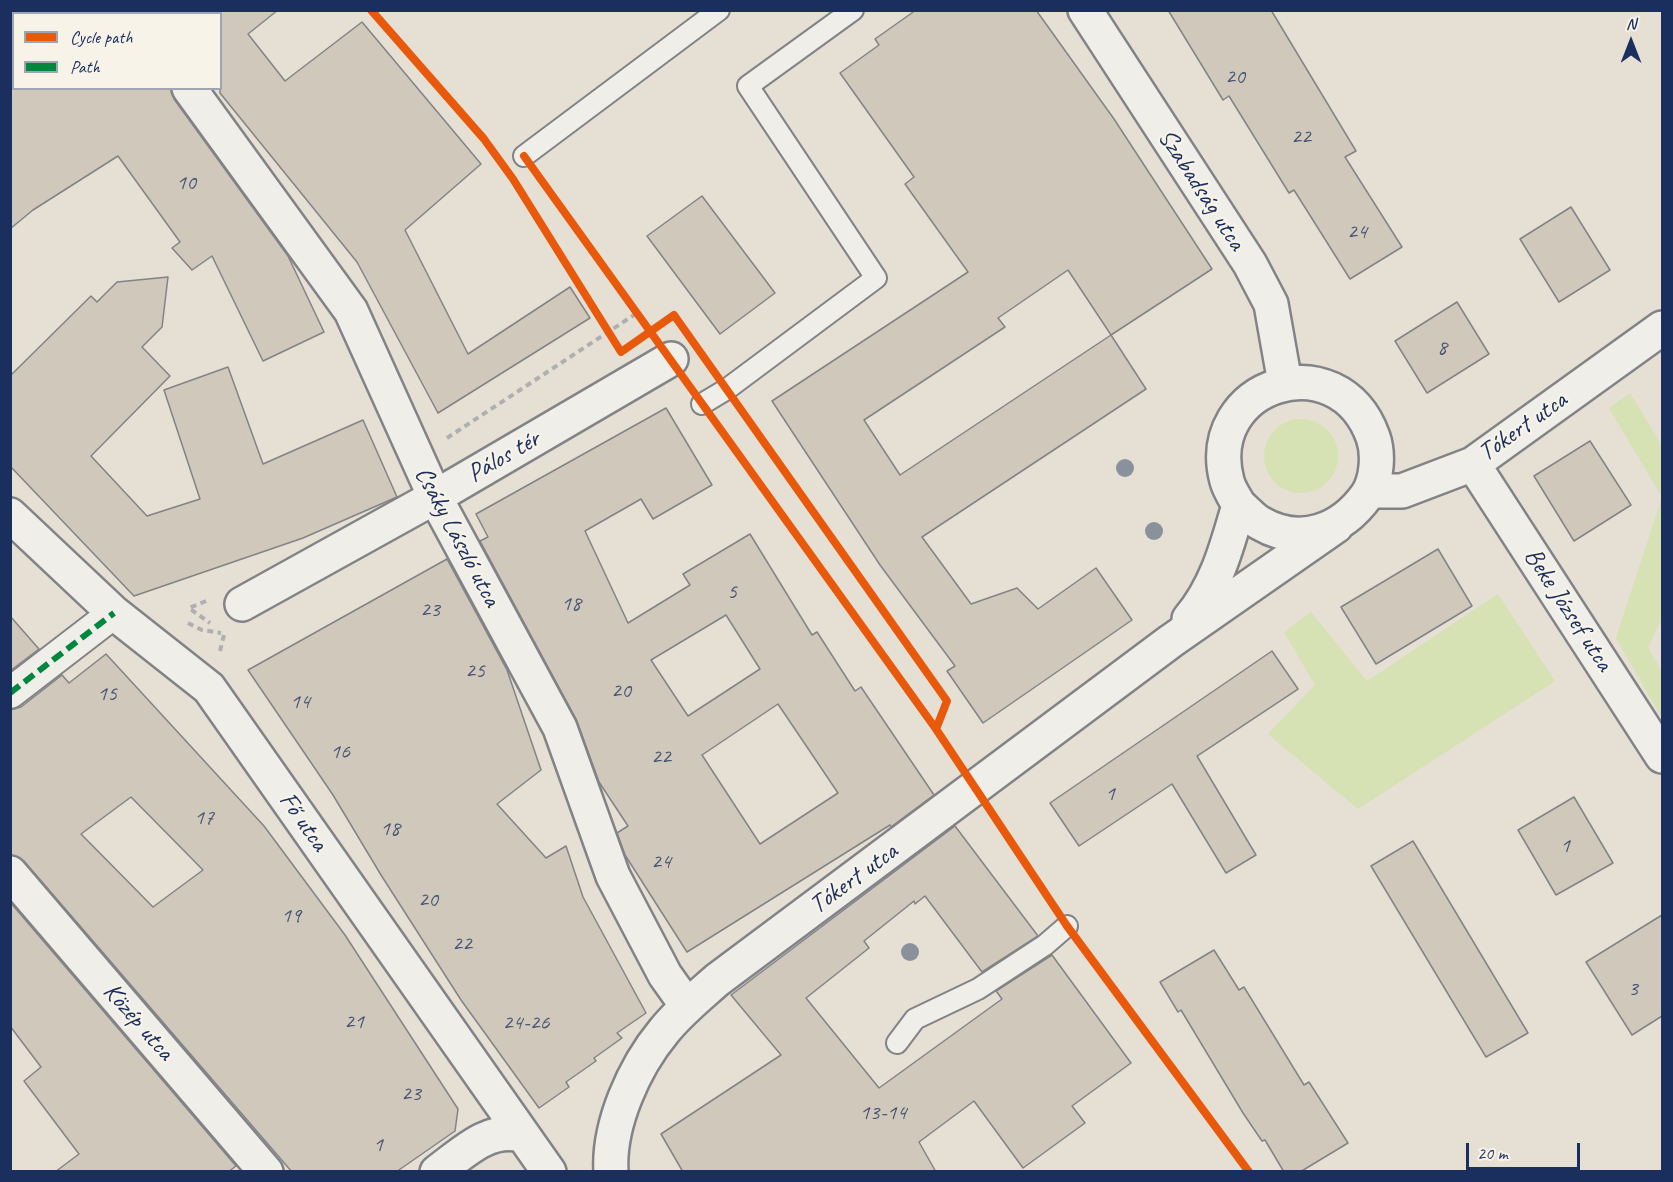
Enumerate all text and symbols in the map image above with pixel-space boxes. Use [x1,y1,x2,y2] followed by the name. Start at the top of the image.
[12,12,222,90] legend
[1601,12,1661,72] north arrow
[1626,14,1636,34] text: N
[70,26,132,48] text: Cycle path
[70,56,100,78] text: Path
[1225,64,1245,90] house number: 20
[1150,124,1252,256] street label: Szabadság utca
[1291,124,1311,150] house number: 22
[176,170,196,196] house number: 10
[1347,219,1367,245] house number: 24
[1437,335,1447,361] house number: 8
[1473,385,1573,469] street label: Tókert utca
[462,424,546,490] street label: Pálos tér
[407,462,507,612] street label: Csáky László utca
[1517,543,1619,677] street label: Beke József utca
[727,579,737,605] house number: 5
[561,591,581,617] house number: 18
[420,597,440,623] house number: 23
[465,658,485,684] house number: 25
[611,678,631,704] house number: 20
[97,681,117,707] house number: 15
[290,689,310,715] house number: 14
[330,739,350,765] house number: 16
[651,744,671,770] house number: 22
[1105,781,1115,807] house number: 1
[272,786,334,858] street label: Fő utca
[194,805,214,831] house number: 17
[380,816,400,842] house number: 18
[1560,833,1570,859] house number: 1
[804,837,904,921] street label: Tókert utca
[651,849,671,875] house number: 24
[418,887,438,913] house number: 20
[281,903,301,929] house number: 19
[452,931,472,957] house number: 22
[1628,976,1638,1002] house number: 3
[96,977,180,1067] street label: Közép utca
[344,1009,364,1035] house number: 21
[503,1010,549,1036] house number: 24-26
[401,1081,421,1107] house number: 23
[860,1100,906,1126] house number: 13-14
[1469,1131,1583,1169] scale bar
[373,1132,383,1158] house number: 1
[1477,1142,1508,1164] text: 20 m

